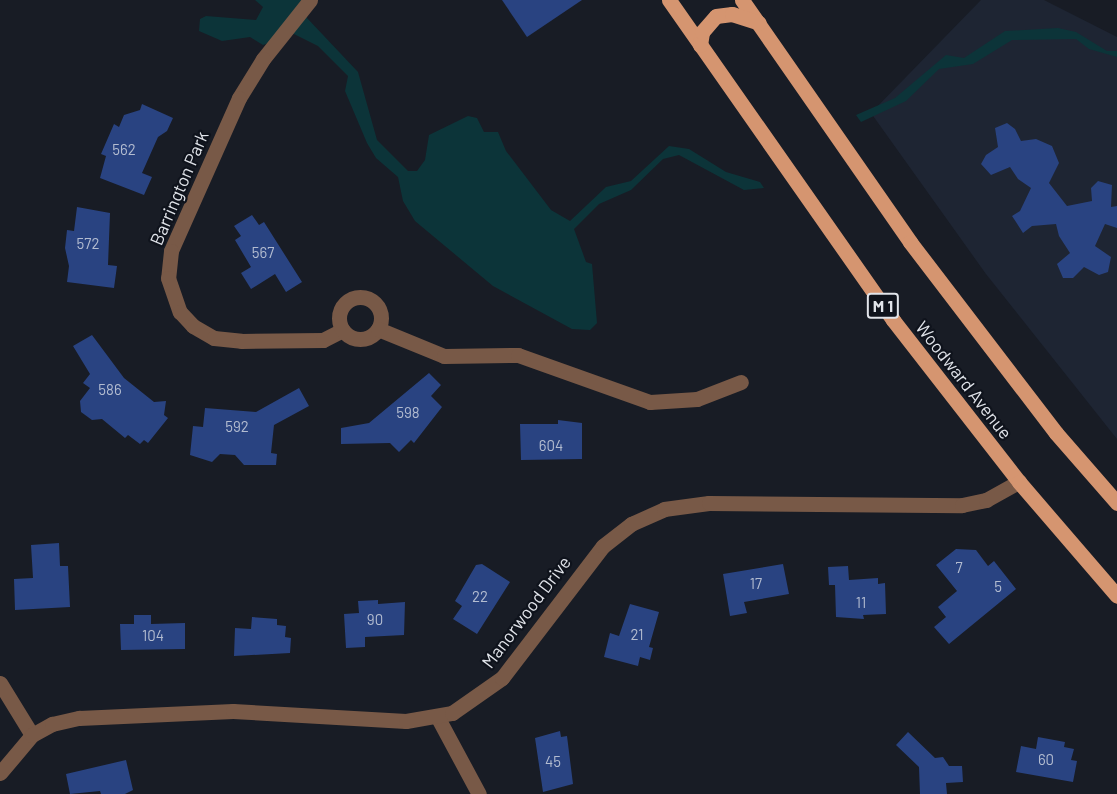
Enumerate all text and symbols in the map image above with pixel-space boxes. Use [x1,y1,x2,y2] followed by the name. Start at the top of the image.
[145,128,213,248] street label: Barrington Park
[112,141,136,159] house number: 562
[77,235,99,253] house number: 572
[252,244,274,262] house number: 567
[866,293,900,319] road number: M 1
[911,317,1017,443] street label: Woodward Avenue
[98,381,122,399] house number: 586
[396,404,420,422] house number: 598
[225,418,249,436] house number: 592
[539,437,563,455] house number: 604
[477,552,575,672] street label: Manorwood Drive
[955,559,963,577] house number: 7
[750,575,762,593] house number: 17
[994,578,1002,596] house number: 5
[472,588,488,606] house number: 22
[856,594,866,612] house number: 11
[367,611,383,629] house number: 90
[630,626,644,644] house number: 21
[142,627,164,645] house number: 104
[1038,751,1054,769] house number: 60
[545,753,561,771] house number: 45

